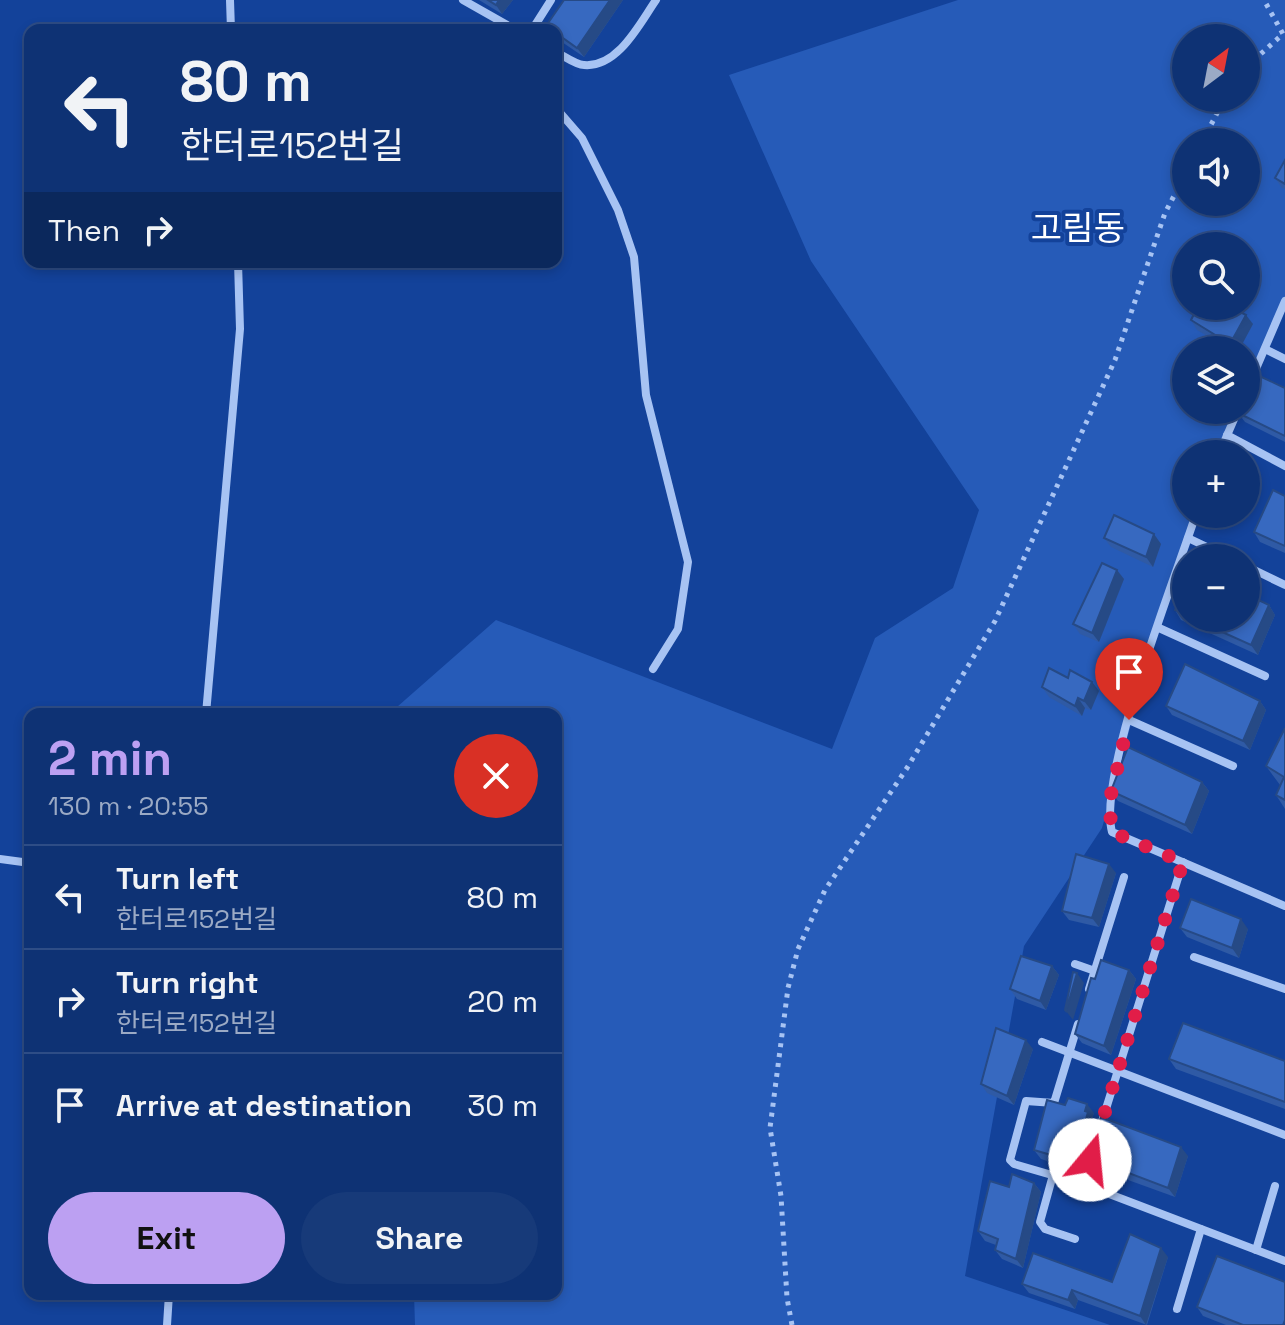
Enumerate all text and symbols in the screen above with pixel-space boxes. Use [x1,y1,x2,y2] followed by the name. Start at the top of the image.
[1172,24,1260,112] north arrow
[1172,24,1260,632] map controls
[180,46,312,117] text: 80 m
[48,56,152,160] icon: left
[180,123,404,169] text: 한터로152번길
[1172,128,1260,216] button: sound
[1031,207,1125,250] district label: 고림동
[136,208,180,252] icon: right
[48,211,120,250] text: Then
[1172,232,1260,320] button: search
[1172,336,1260,424] button: layers
[1172,440,1260,528] button: +
[1172,544,1260,632] button: −
[1095,638,1163,720] pin
[1107,650,1151,694] icon: arrive
[48,728,172,789] text: 2 min
[454,734,538,818] button: close
[48,789,209,823] text: 130 m · 20:55
[116,859,239,898] text: Turn left
[48,875,92,919] icon: left
[467,878,538,917] text: 80 m
[116,902,278,936] text: 한터로152번길
[116,963,259,1002] text: Turn right
[48,979,92,1023] icon: right
[467,982,538,1021] text: 20 m
[116,1006,278,1040] text: 한터로152번길
[48,1083,92,1127] icon: arrive
[116,1086,412,1125] text: Arrive at destination
[467,1086,538,1125] text: 30 m
[1048,1118,1132,1202] position arrow
[48,1192,285,1284] button: Exit
[301,1192,538,1284] button: Share

